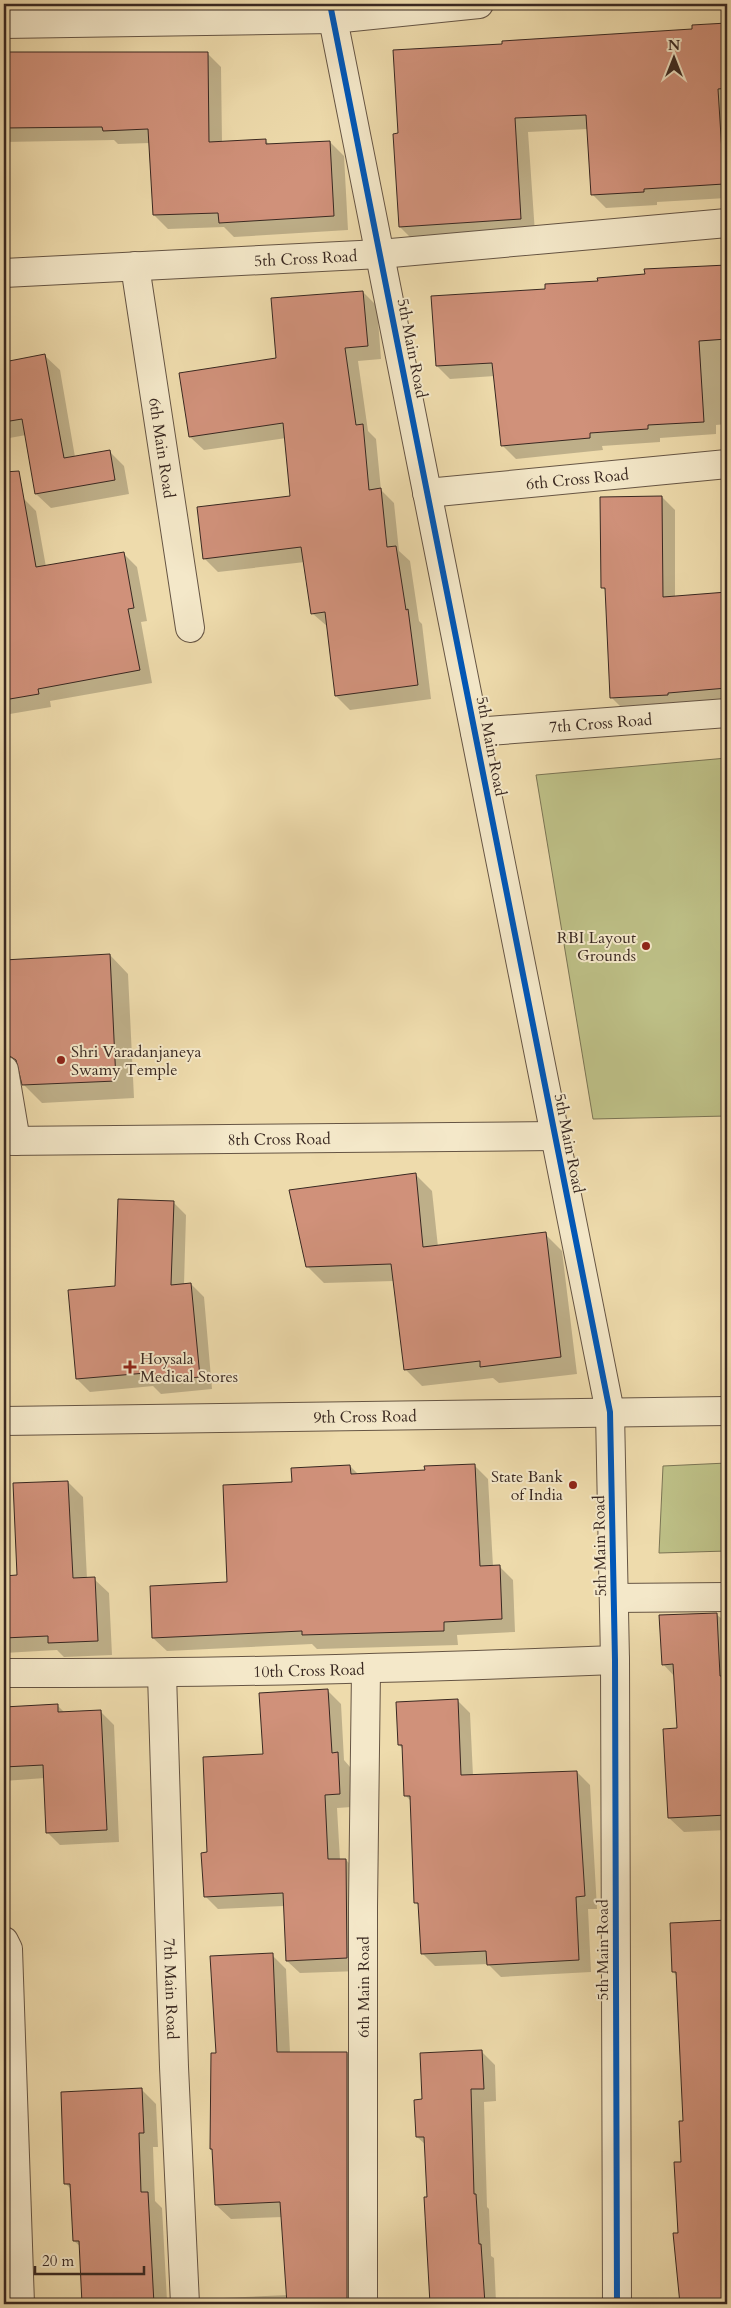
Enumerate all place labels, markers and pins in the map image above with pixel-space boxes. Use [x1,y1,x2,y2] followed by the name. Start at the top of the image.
[557,927,636,967] place label: RBI Layout Grounds
[640,940,652,952] marker: RBI Layout Grounds
[71,1041,202,1081] place label: Shri Varadanjaneya Swamy Temple
[55,1054,67,1066] marker: Shri Varadanjaneya Swamy Temple
[140,1348,238,1388] place label: Hoysala Medical Stores
[124,1361,136,1373] marker: Hoysala Medical Stores
[491,1466,563,1506] place label: State Bank of India
[567,1479,579,1491] marker: State Bank of India

